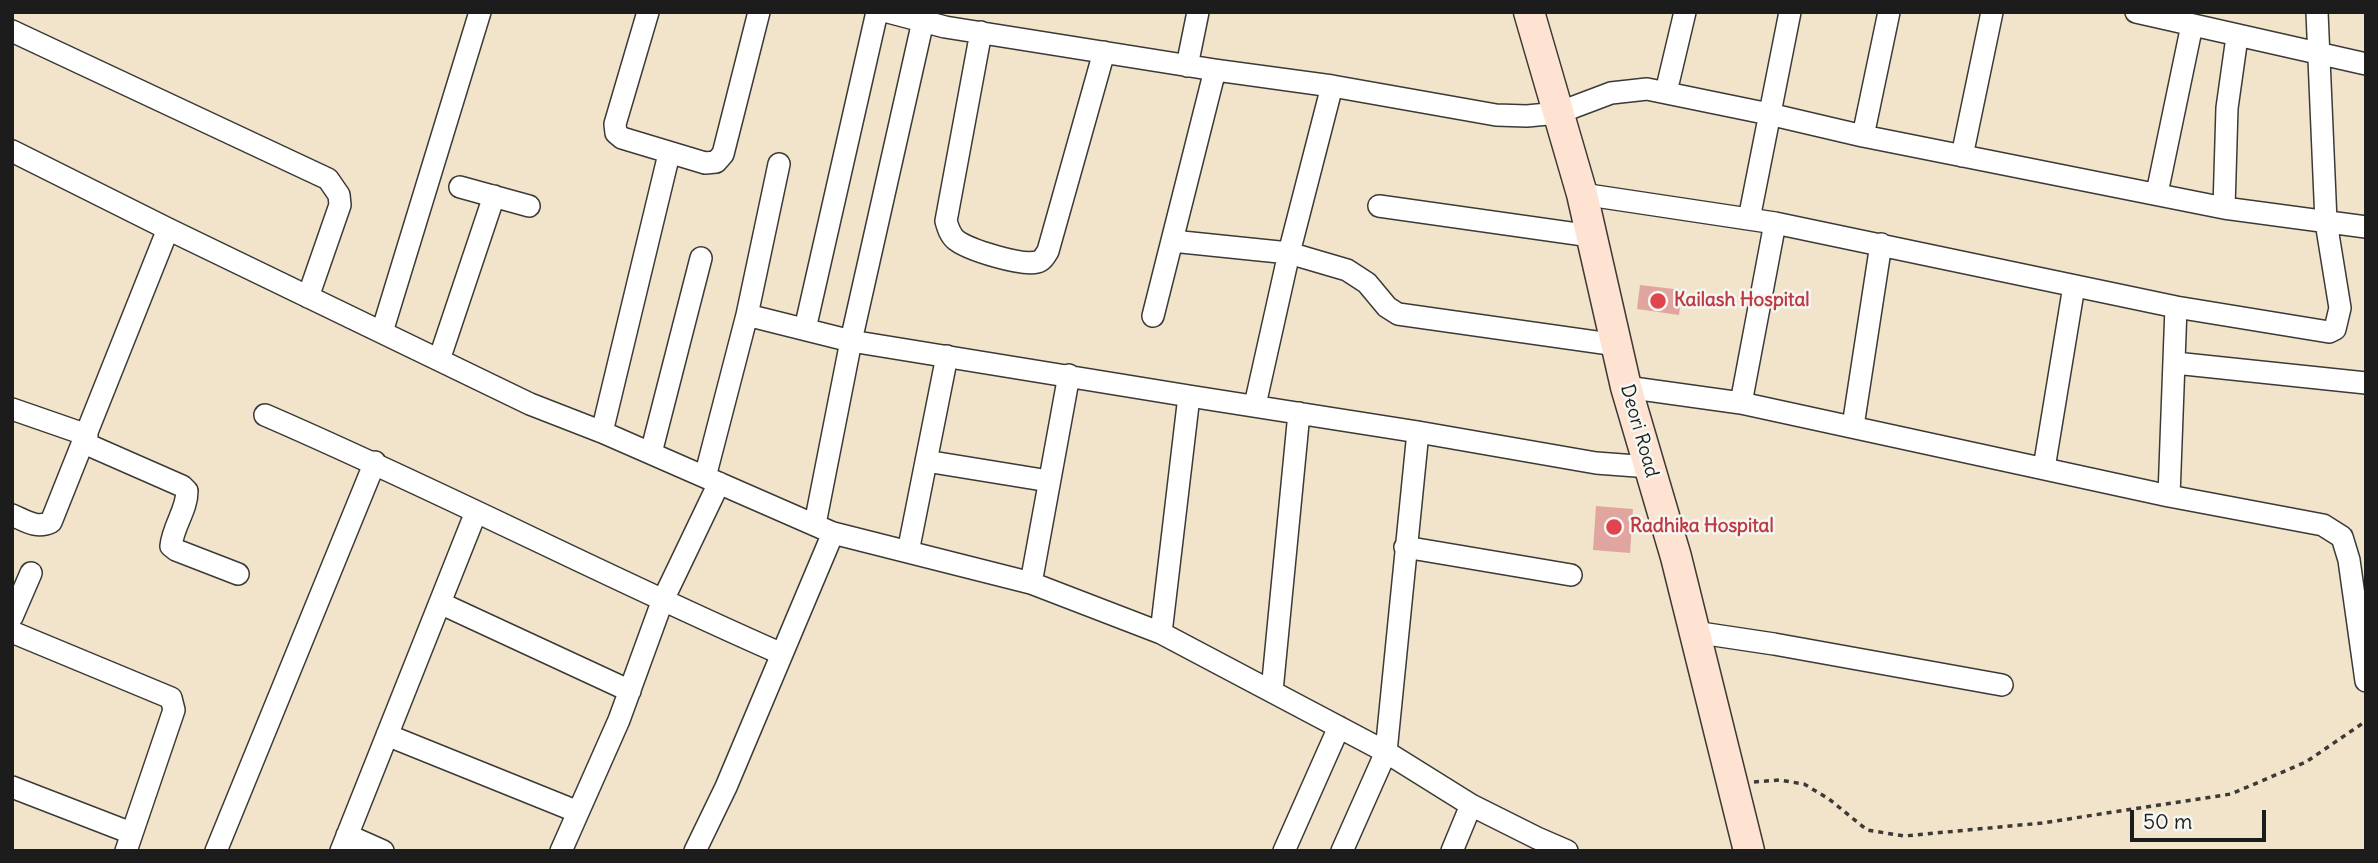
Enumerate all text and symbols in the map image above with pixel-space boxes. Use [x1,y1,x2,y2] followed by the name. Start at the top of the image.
[1674,290,1810,312] place label: Kailash Hospital
[1648,291,1668,311] marker: Kailash Hospital
[1615,382,1663,480] street label: Deori Road
[1630,516,1774,538] place label: Radhika Hospital
[1604,517,1624,537] marker: Radhika Hospital
[2133,796,2270,840] scale bar
[2143,808,2192,835] text: 50 m

